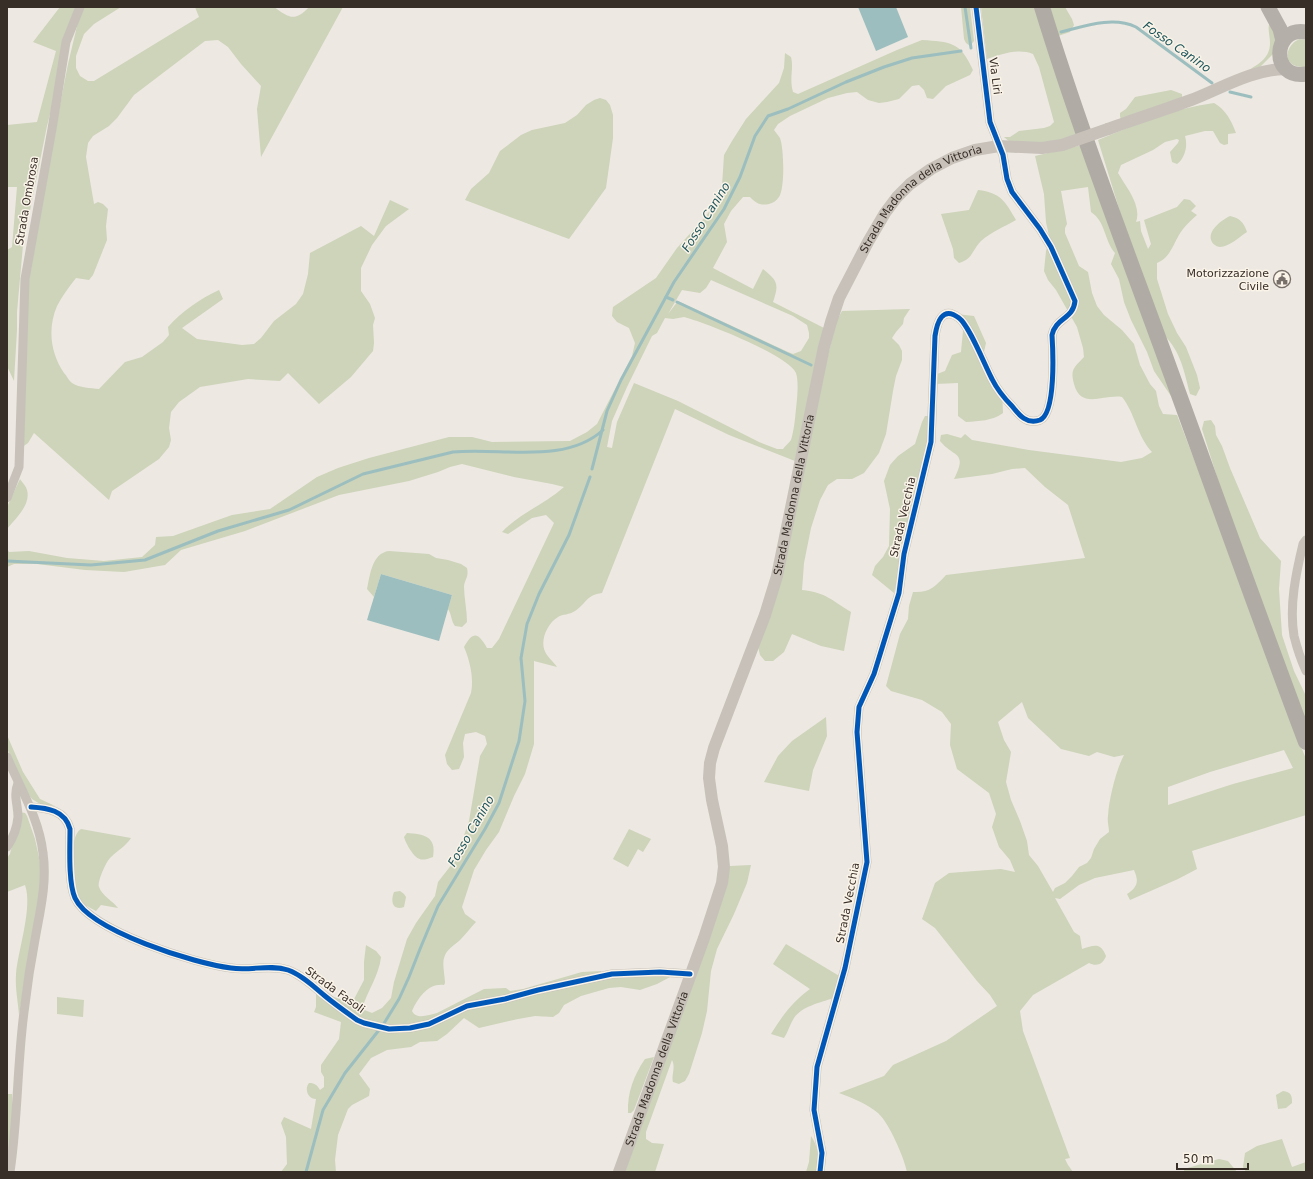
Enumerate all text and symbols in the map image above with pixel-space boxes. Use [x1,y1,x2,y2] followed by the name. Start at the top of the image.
[1140,18,1214,76] water label: Fosso Canino
[986,57,1004,95] street label: Via Liri
[857,142,983,255] street label: Strada Madonna della Vittoria
[13,156,41,246] street label: Strada Ombrosa
[679,180,733,254] water label: Fosso Canino
[1187,267,1269,293] place label: Motorizzazione Civile
[1272,269,1292,289] public building icon: Motorizzazione Civile
[771,413,817,577] street label: Strada Madonna della Vittoria
[887,476,919,558] street label: Strada Vecchia
[445,793,497,869] water label: Fosso Canino
[834,861,862,945] street label: Strada Vecchia
[303,964,367,1016] street label: Strada Fasoli
[622,989,691,1148] street label: Strada Madonna della Vittoria
[1177,1145,1248,1171] scale bar
[1183,1152,1214,1166] text: 50 m

